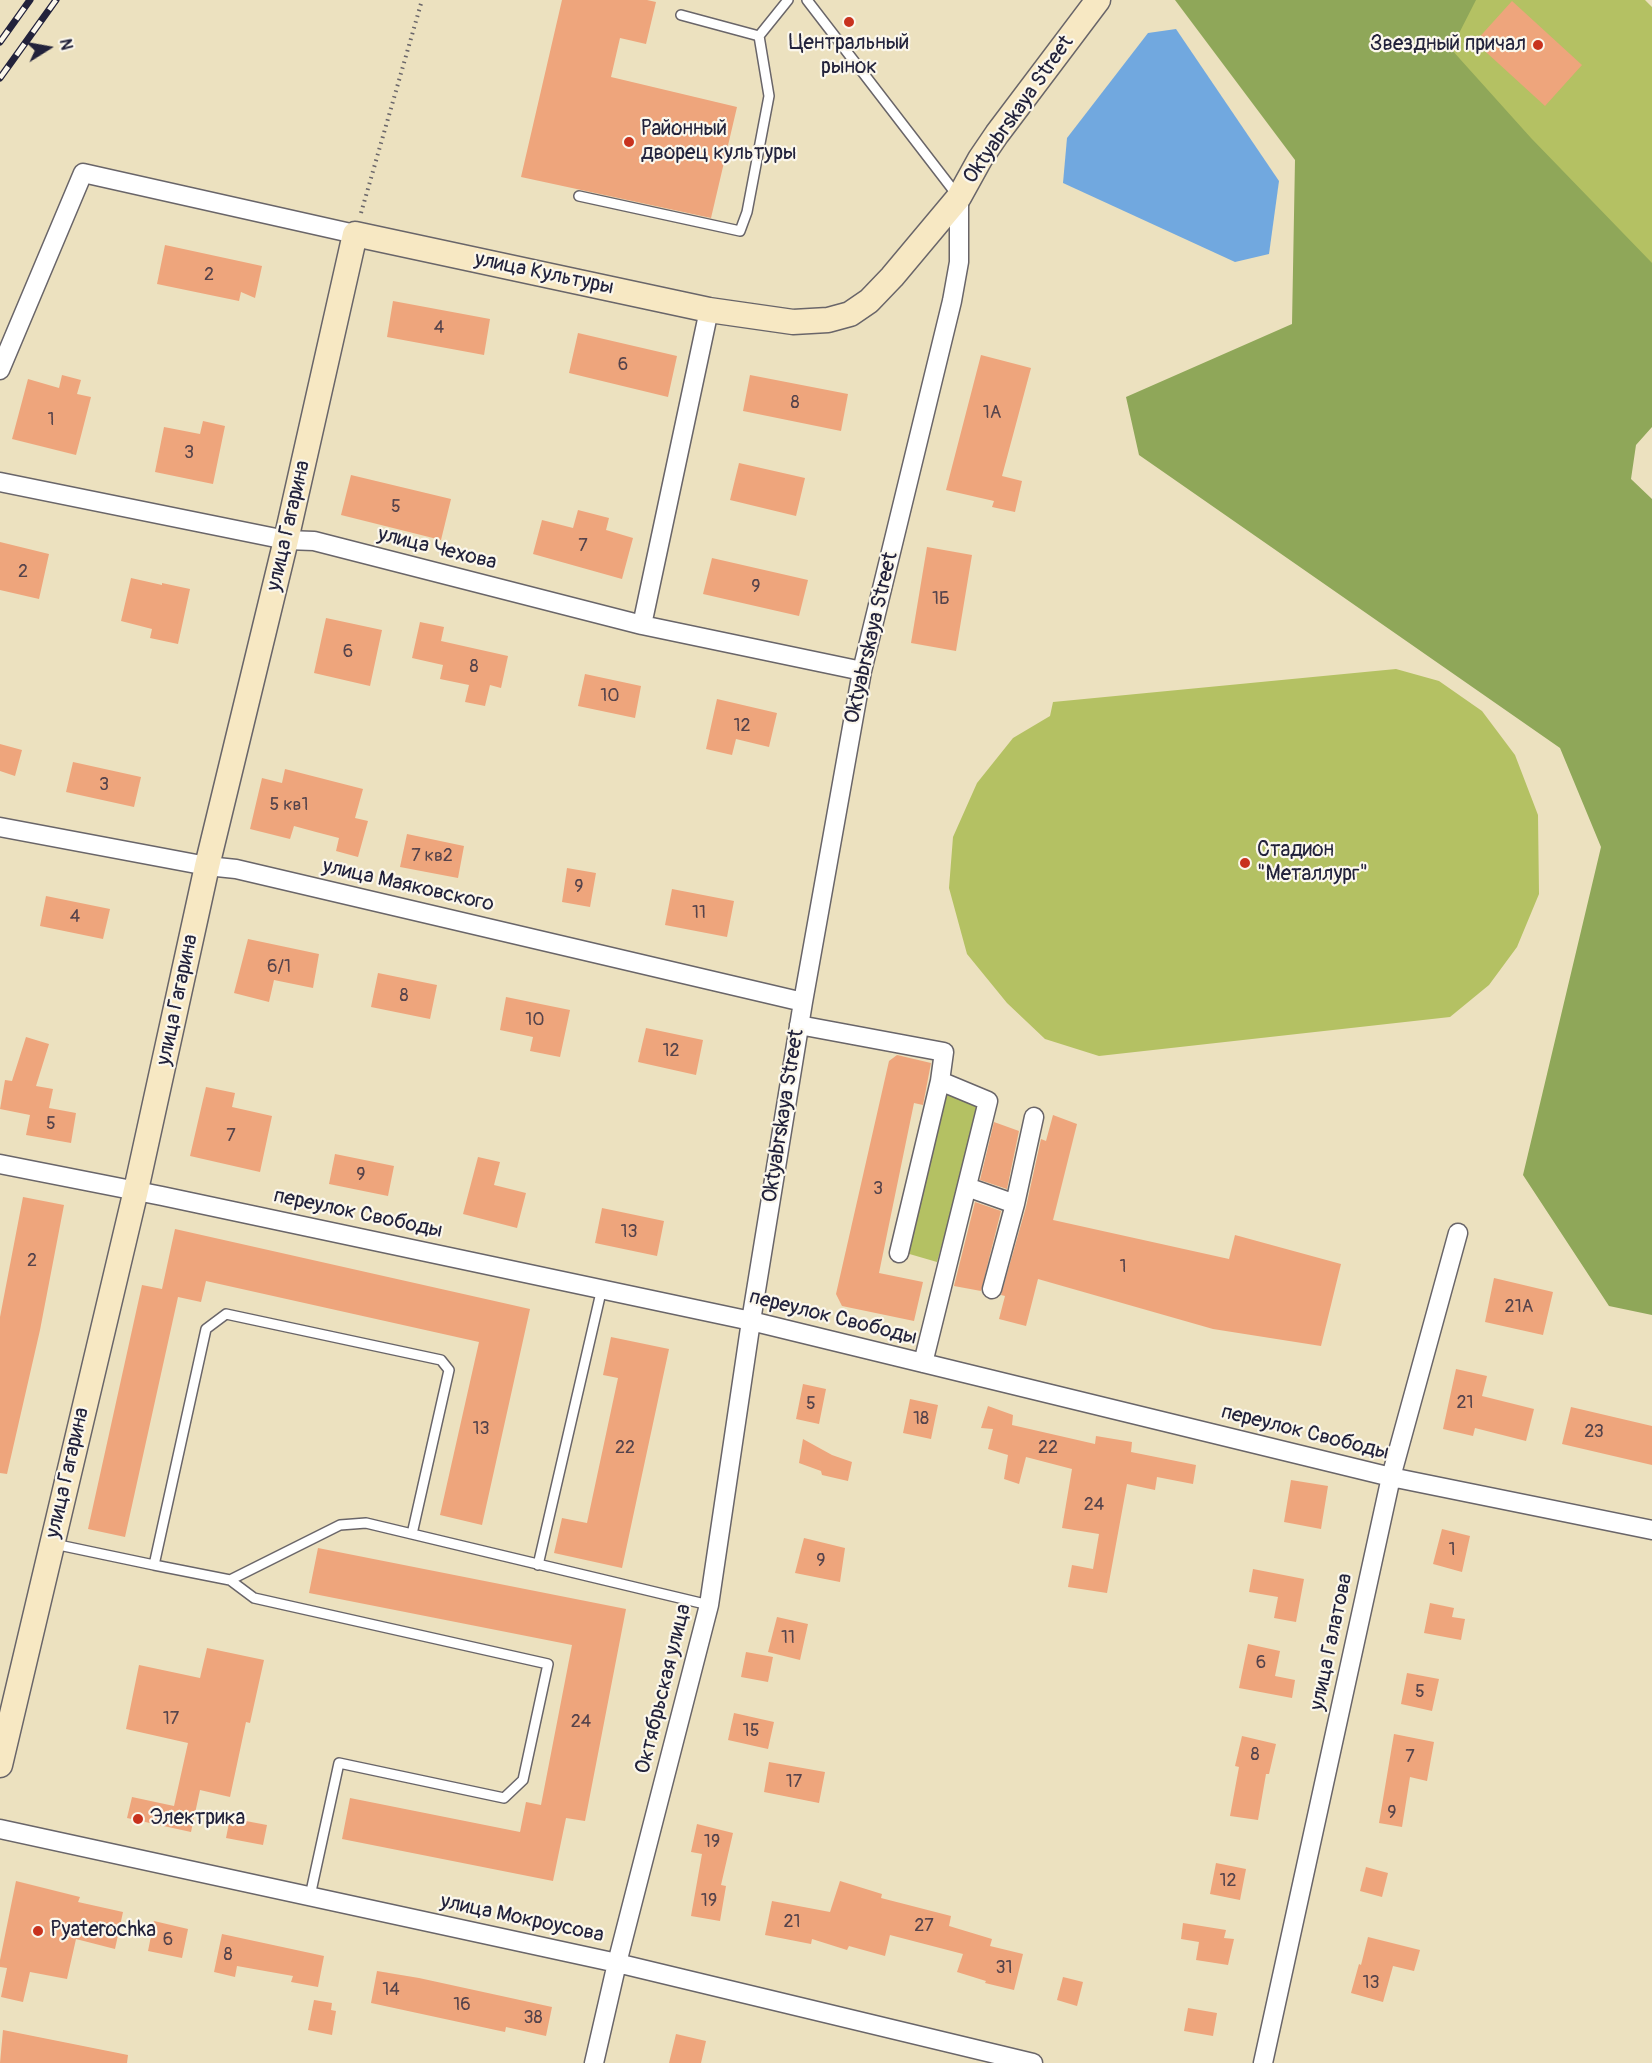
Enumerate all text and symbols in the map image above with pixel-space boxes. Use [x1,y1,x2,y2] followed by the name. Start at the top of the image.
[842,15,856,29] marker: Центральный рынок
[18,18,78,78] north arrow
[789,31,909,81] place label: Центральный рынок
[958,31,1080,189] street label: Oktyabrskaya Street
[1370,32,1526,58] place label: Звездный причал
[55,37,77,52] text: N
[1531,38,1545,52] marker: Звездный причал
[641,117,797,167] place label: Районный дворец культуры
[622,135,636,149] marker: Районный дворец культуры
[472,247,616,301] street label: улица Культуры
[204,264,214,286] house number: 2
[434,317,444,339] house number: 4
[618,354,628,376] house number: 6
[790,392,800,414] house number: 8
[983,402,1001,424] house number: 1А
[47,409,55,431] house number: 1
[184,442,194,464] house number: 3
[262,458,316,594] street label: улица Гагарина
[391,496,401,518] house number: 5
[375,522,499,576] street label: улица Чехова
[578,535,588,557] house number: 7
[840,550,904,726] street label: Oktyabrskaya Street
[18,561,28,583] house number: 2
[751,576,761,598] house number: 9
[932,588,950,610] house number: 1Б
[343,641,353,663] house number: 6
[469,656,479,678] house number: 8
[600,685,620,707] house number: 10
[733,715,751,737] house number: 12
[99,774,109,796] house number: 3
[270,794,308,816] house number: 5 кв1
[1257,838,1368,888] place label: Стадион "Металлург"
[411,845,453,867] house number: 7 кв2
[320,854,496,918] street label: улица Маяковского
[1238,856,1252,870] marker: Стадион "Металлург"
[574,876,584,898] house number: 9
[692,902,706,924] house number: 11
[70,906,80,928] house number: 4
[152,932,204,1068] street label: улица Гагарина
[267,956,291,978] house number: 6/1
[399,985,409,1007] house number: 8
[525,1009,545,1031] house number: 10
[758,1027,810,1205] street label: Oktyabrskaya Street
[662,1040,680,1062] house number: 12
[46,1113,56,1135] house number: 5
[226,1125,236,1147] house number: 7
[356,1164,366,1186] house number: 9
[873,1178,883,1200] house number: 3
[271,1184,445,1244] street label: переулок Свободы
[620,1221,638,1243] house number: 13
[27,1250,37,1272] house number: 2
[1119,1256,1127,1278] house number: 1
[747,1285,919,1351] street label: переулок Свободы
[1505,1296,1533,1318] house number: 21А
[1456,1392,1474,1414] house number: 21
[806,1393,816,1415] house number: 5
[1219,1400,1391,1466] street label: переулок Свободы
[41,1405,95,1541] street label: улица Гагарина
[913,1408,929,1430] house number: 18
[472,1418,490,1440] house number: 13
[1584,1421,1604,1443] house number: 23
[615,1437,635,1459] house number: 22
[1038,1437,1058,1459] house number: 22
[1084,1494,1104,1516] house number: 24
[1448,1539,1456,1561] house number: 1
[816,1550,826,1572] house number: 9
[1305,1571,1359,1713] street label: улица Галатова
[631,1601,697,1777] street label: Октябрьская улица
[781,1627,795,1649] house number: 11
[1256,1652,1266,1674] house number: 6
[1415,1681,1425,1703] house number: 5
[163,1708,179,1730] house number: 17
[571,1711,591,1733] house number: 24
[743,1720,759,1742] house number: 15
[1250,1744,1260,1766] house number: 8
[1405,1746,1415,1768] house number: 7
[786,1771,802,1793] house number: 17
[1387,1802,1397,1824] house number: 9
[150,1806,245,1832] place label: Электрика
[131,1812,145,1826] marker: Электрика
[704,1831,720,1853] house number: 19
[1219,1870,1237,1892] house number: 12
[438,1889,606,1949] street label: улица Мокроусова
[701,1890,717,1912] house number: 19
[783,1911,801,1933] house number: 21
[914,1915,934,1937] house number: 27
[50,1918,156,1944] place label: Pyaterochka
[31,1924,45,1938] marker: Pyaterochka
[163,1929,173,1951] house number: 6
[223,1944,233,1966] house number: 8
[995,1957,1013,1979] house number: 31
[1362,1972,1380,1994] house number: 13
[382,1979,400,2001] house number: 14
[453,1994,471,2016] house number: 16
[523,2007,543,2029] house number: 38

